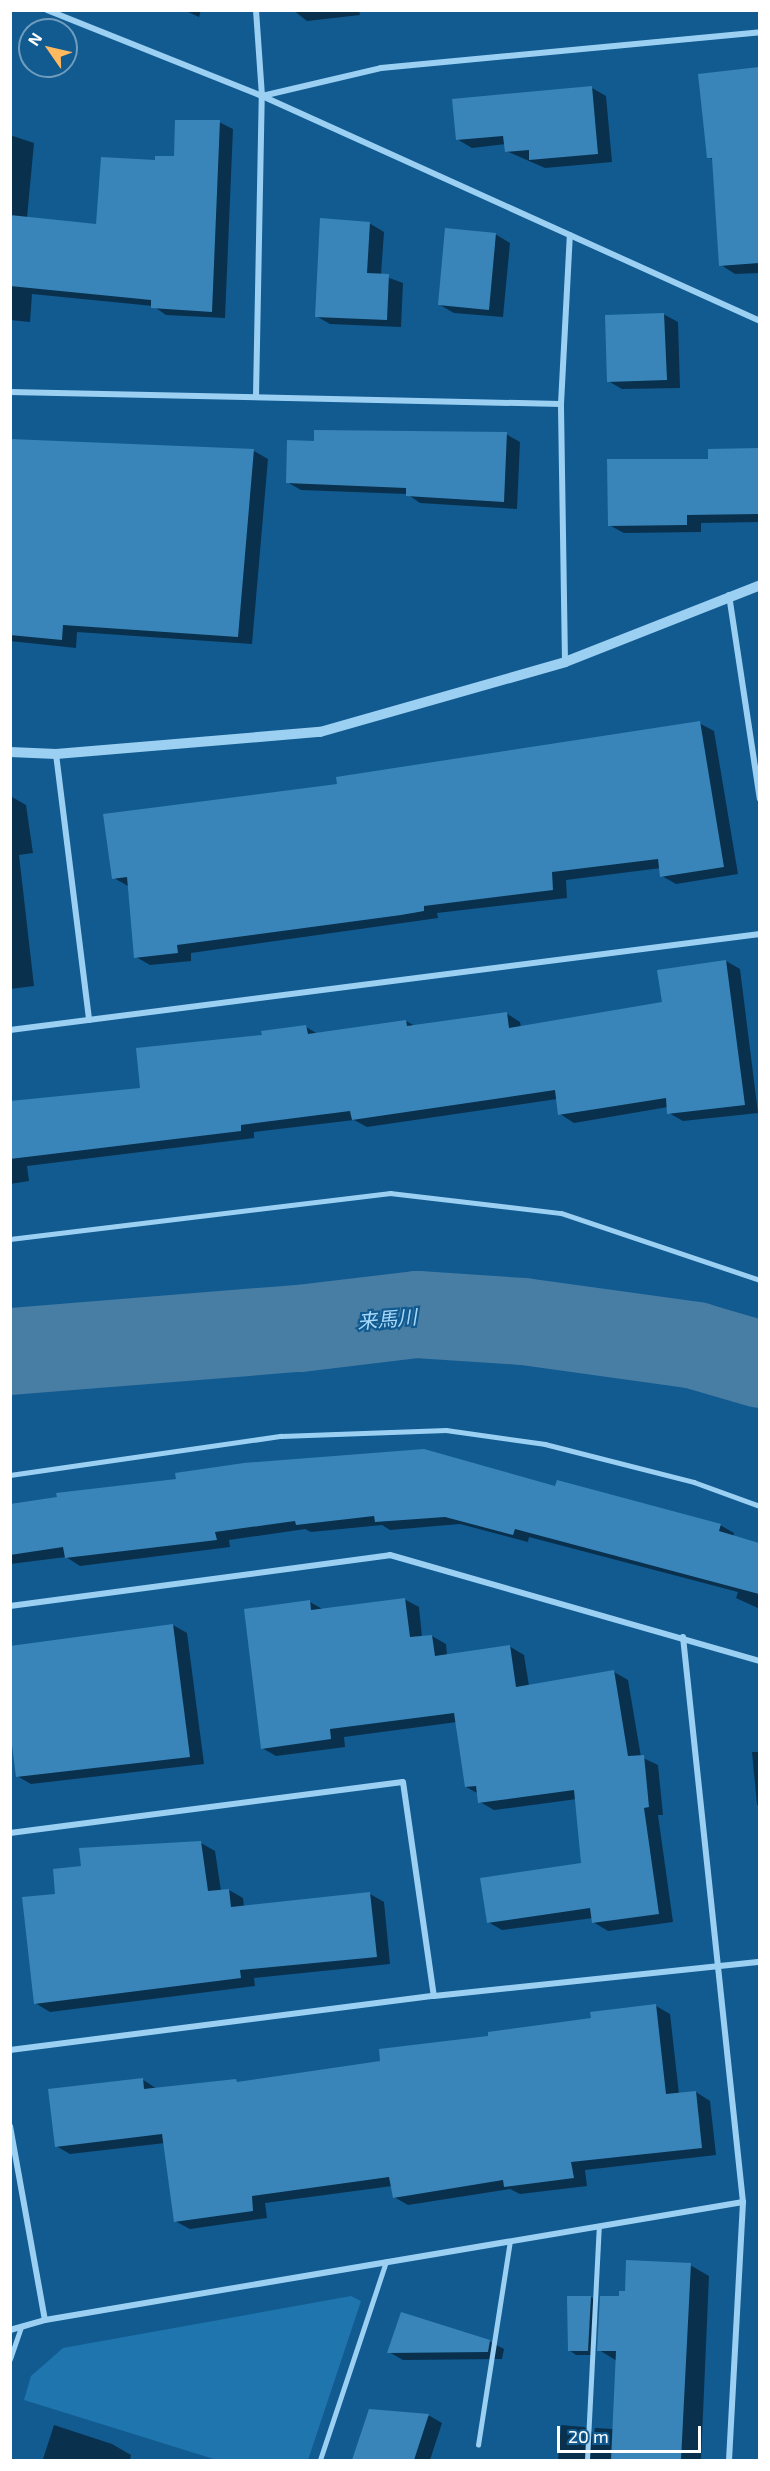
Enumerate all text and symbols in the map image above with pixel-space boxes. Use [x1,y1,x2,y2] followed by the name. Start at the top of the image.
[18,18,78,78] north arrow
[23,29,45,49] text: N
[356,1304,418,1334] water label: 来馬川
[560,2414,704,2452] scale bar
[568,2425,609,2447] text: 20 m

